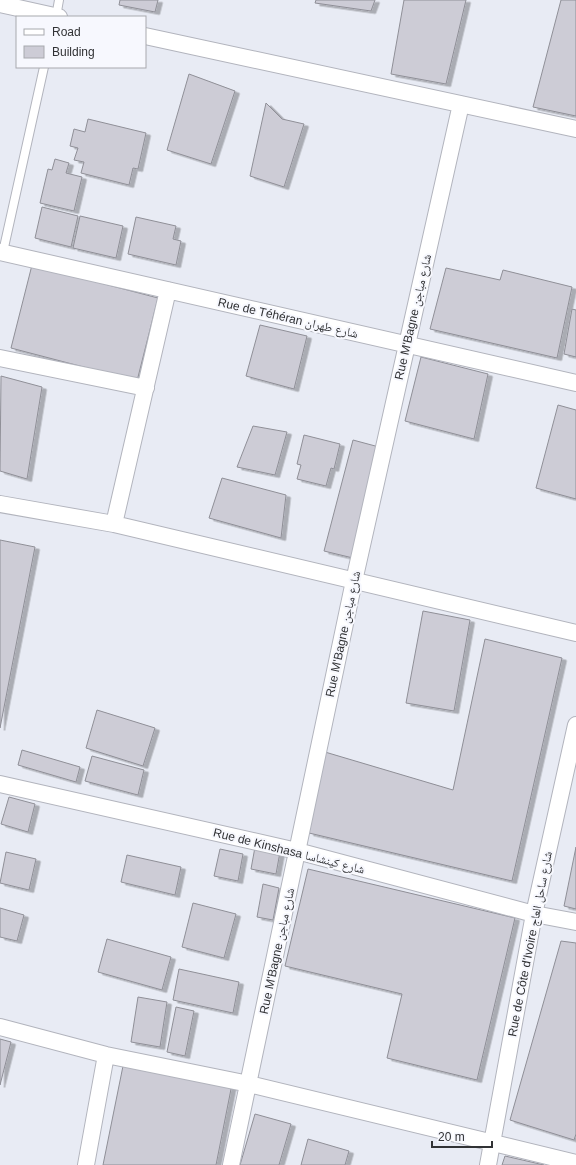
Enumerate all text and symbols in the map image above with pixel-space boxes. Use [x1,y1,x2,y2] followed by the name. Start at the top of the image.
[16,16,146,68] legend
[52,25,81,39] text: Road
[52,45,95,59] text: Building
[392,253,435,381] street label: Rue M'Bagne شارع مباجن
[216,295,359,342] street label: Rue de Téhéran شارع طهران
[323,570,364,699] street label: Rue M'Bagne شارع مباجن
[212,825,366,878] street label: Rue de Kinshasa شارع كينشاسا
[505,850,556,1038] street label: Rue de Côte d'Ivoire شارع ساحل العاج
[257,887,298,1016] street label: Rue M'Bagne شارع مباجن
[432,1123,492,1149] scale bar
[438,1130,465,1144] text: 20 m

